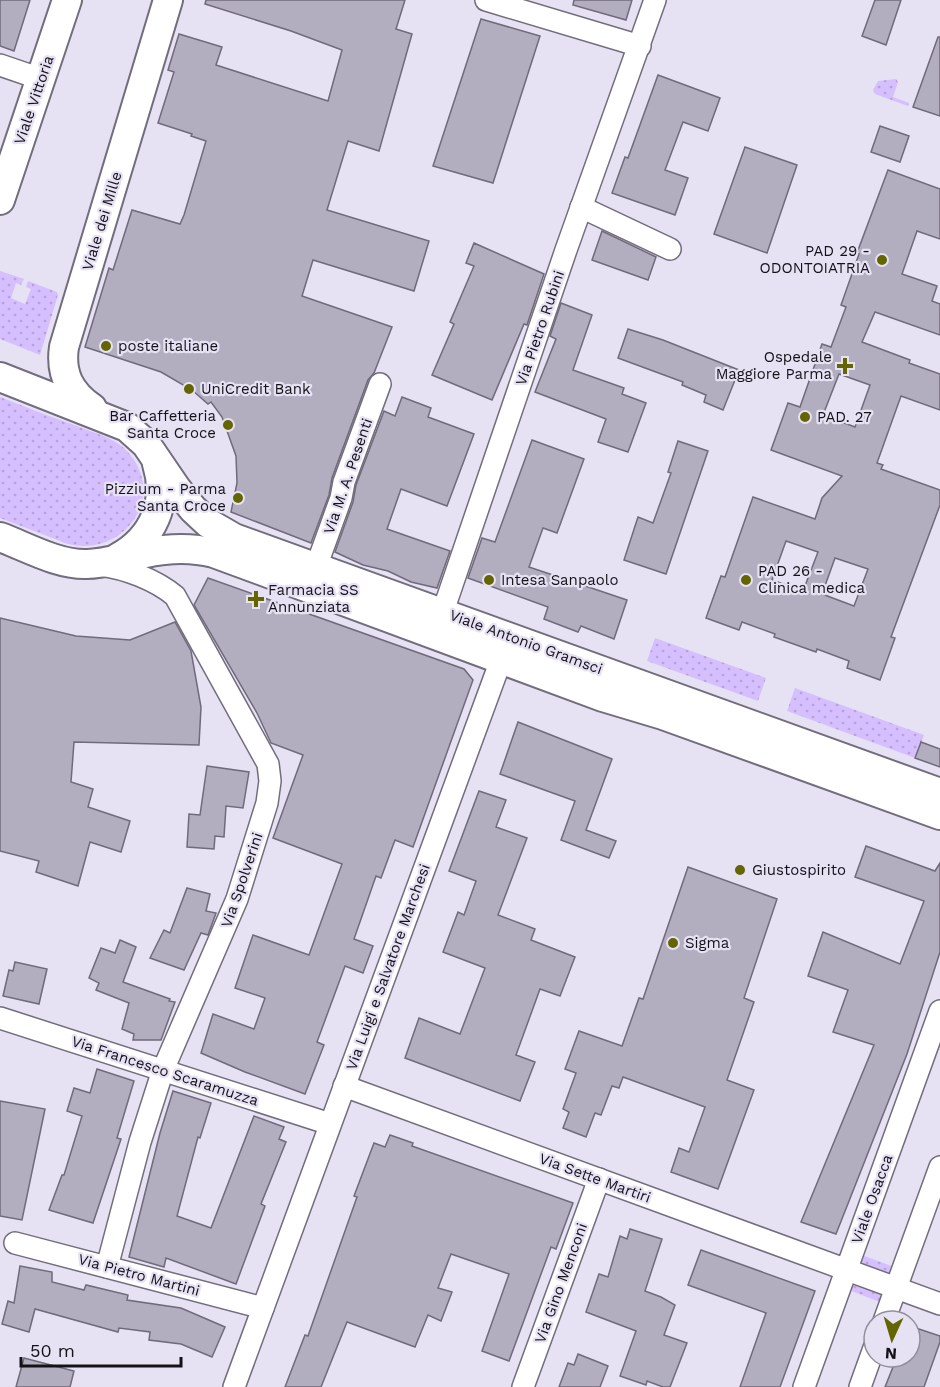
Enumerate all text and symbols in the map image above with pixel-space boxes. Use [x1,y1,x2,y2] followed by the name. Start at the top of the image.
[10,53,58,147] street label: Viale Vittoria
[78,169,126,273] street label: Viale dei Mille
[759,242,870,277] place label: PAD 29 - ODONTOIATRIA
[875,253,889,267] marker: PAD 29 - ODONTOIATRIA
[512,268,568,388] street label: Via Pietro Rubini
[118,337,218,355] place label: poste italiane
[99,339,113,353] marker: poste italiane
[716,348,833,383] place label: Ospedale Maggiore Parma
[836,357,854,375] marker: Ospedale Maggiore Parma
[201,380,311,398] place label: UniCredit Bank
[182,382,196,396] marker: UniCredit Bank
[109,407,217,442] place label: Bar Caffetteria Santa Croce
[817,408,872,426] place label: PAD. 27
[798,410,812,424] marker: PAD. 27
[320,416,376,536] street label: Via M. A. Pesenti
[221,418,235,432] marker: Bar Caffetteria Santa Croce
[105,480,226,515] place label: Pizzium - Parma Santa Croce
[231,491,245,505] marker: Pizzium - Parma Santa Croce
[758,562,866,597] place label: PAD 26 - Clinica medica
[501,571,618,589] place label: Intesa Sanpaolo
[482,573,496,587] marker: Intesa Sanpaolo
[739,573,753,587] marker: PAD 26 - Clinica medica
[268,581,359,616] place label: Farmacia SS Annunziata
[249,592,263,606] marker: Farmacia SS Annunziata
[447,606,605,678] street label: Viale Antonio Gramsci
[217,830,267,930] street label: Via Spolverini
[342,861,434,1073] street label: Via Luigi e Salvatore Marchesi
[752,861,846,879] place label: Giustospirito
[733,863,747,877] marker: Giustospirito
[685,934,730,952] place label: Sigma
[666,936,680,950] marker: Sigma
[69,1032,261,1110] street label: Via Francesco Scaramuzza
[537,1149,653,1207] street label: Via Sette Martiri
[848,1152,897,1246] street label: Viale Osacca
[531,1220,591,1346] street label: Via Gino Menconi
[76,1250,202,1300] street label: Via Pietro Martini
[862,1309,922,1369] north arrow
[21,1330,182,1368] scale bar
[30,1340,75,1361] text: 50 m
[884,1344,898,1363] text: N

